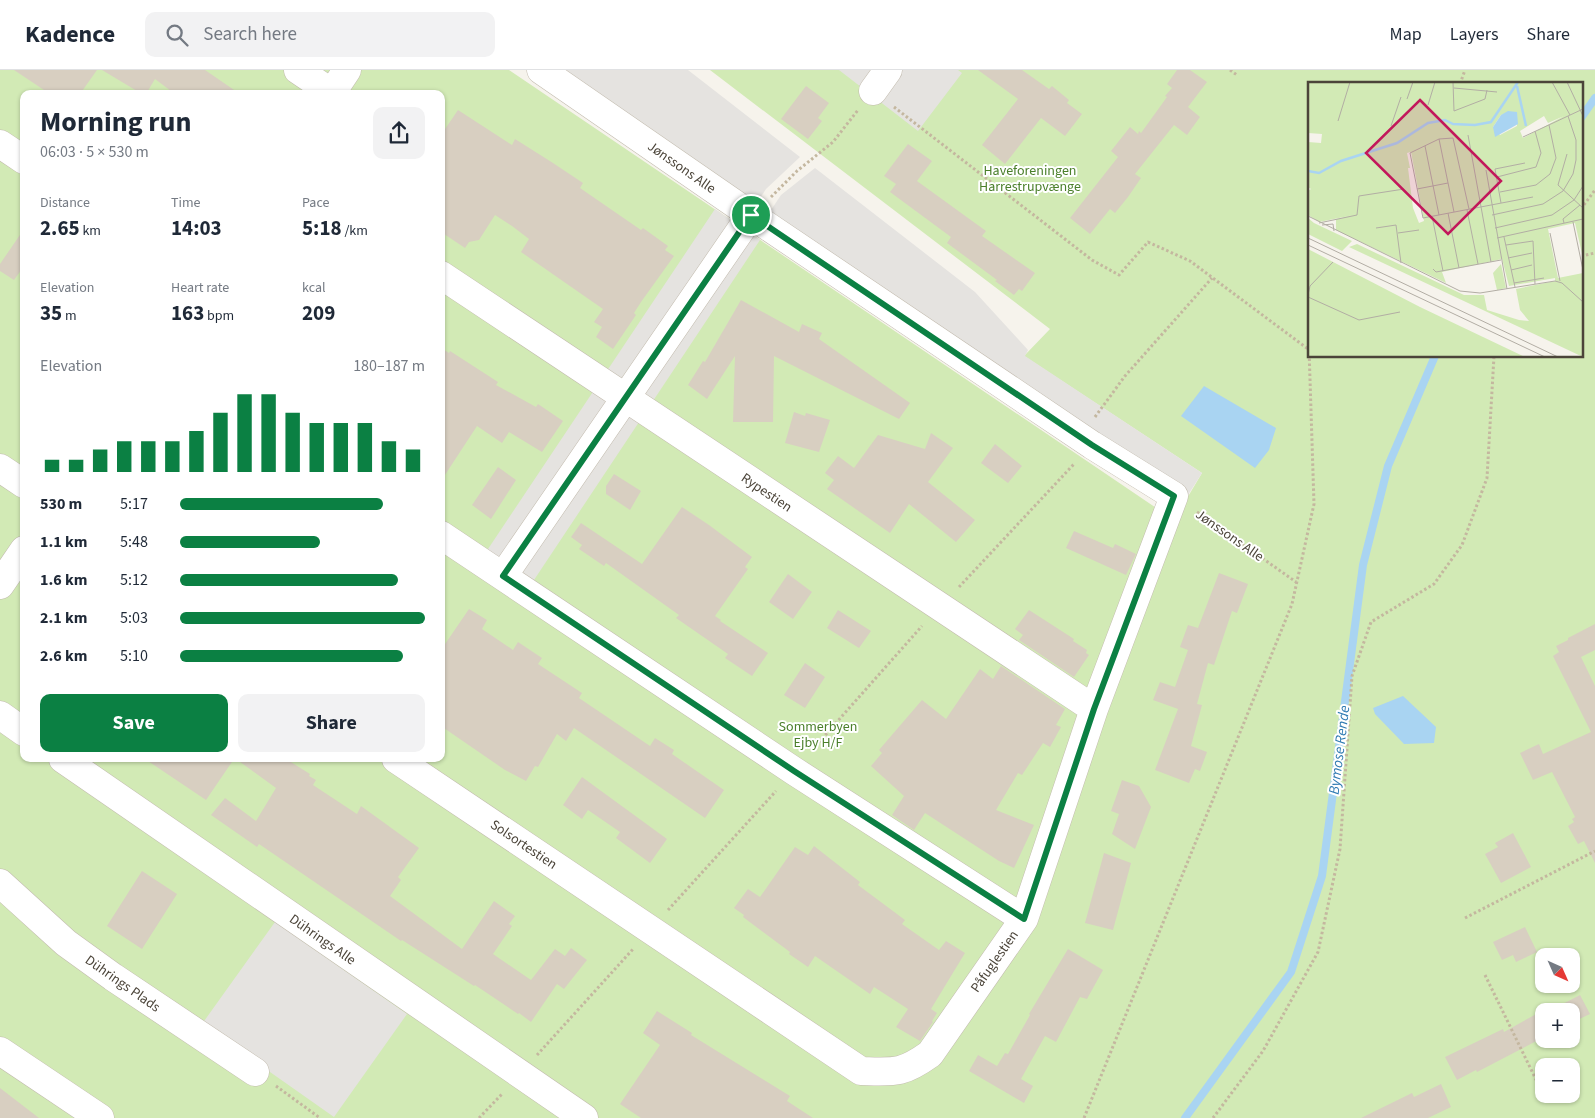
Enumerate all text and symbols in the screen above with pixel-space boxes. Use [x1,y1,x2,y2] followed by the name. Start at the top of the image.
[145,12,495,57] search box
[25,17,115,52] text: Kadence
[163,21,191,49] icon: search
[203,21,297,48] text: Search here
[1390,22,1422,47] text: Map
[1450,22,1499,47] text: Layers
[1527,22,1570,47] text: Share
[1308,82,1582,358] inset map
[40,102,191,142] text: Morning run
[373,107,425,159] button: share
[643,137,720,199] street label: Jønssons Alle
[40,141,149,163] text: 06:03 · 5 × 530 m
[979,161,1081,197] park label: Haveforeningen Harrestrupvænge
[40,193,90,213] text: Distance
[171,193,201,213] text: Time
[302,193,329,213] text: Pace
[730,194,772,236] pin
[737,201,765,229] icon: arrive
[40,213,80,243] text: 2.65
[171,213,222,243] text: 14:03
[302,213,342,243] text: 5:18
[80,221,101,241] text: km
[342,221,368,241] text: /km
[40,278,95,298] text: Elevation
[171,278,229,298] text: Heart rate
[302,278,326,298] text: kcal
[40,298,62,328] text: 35
[171,298,204,328] text: 163
[302,298,335,328] text: 209
[62,306,77,326] text: m
[204,306,234,326] text: bpm
[40,355,102,377] text: Elevation
[353,355,425,377] text: 180–187 m
[737,468,796,517] street label: Rypestien
[40,493,82,515] text: 530 m
[120,493,148,515] text: 5:17
[1191,505,1268,567] street label: Jønssons Alle
[40,531,87,553] text: 1.1 km
[120,531,148,553] text: 5:48
[40,569,87,591] text: 1.6 km
[120,569,148,591] text: 5:12
[40,607,87,629] text: 2.1 km
[120,607,148,629] text: 5:03
[40,645,87,667] text: 2.6 km
[120,645,148,667] text: 5:10
[40,694,228,752] button: Save
[238,694,425,752] button: Share
[1324,704,1355,796] water label: Bymose Rende
[779,717,857,753] park label: Sommerbyen Ejby H/F
[486,815,561,875] street label: Solsortestien
[285,909,360,970] street label: Dührings Alle
[966,926,1024,997] street label: Påfuglestien
[1535,948,1580,992] north arrow
[1535,948,1580,1103] map controls
[81,950,164,1017] street label: Dührings Plads
[1535,1003,1580,1048] button: +
[1535,1058,1580,1103] button: −

